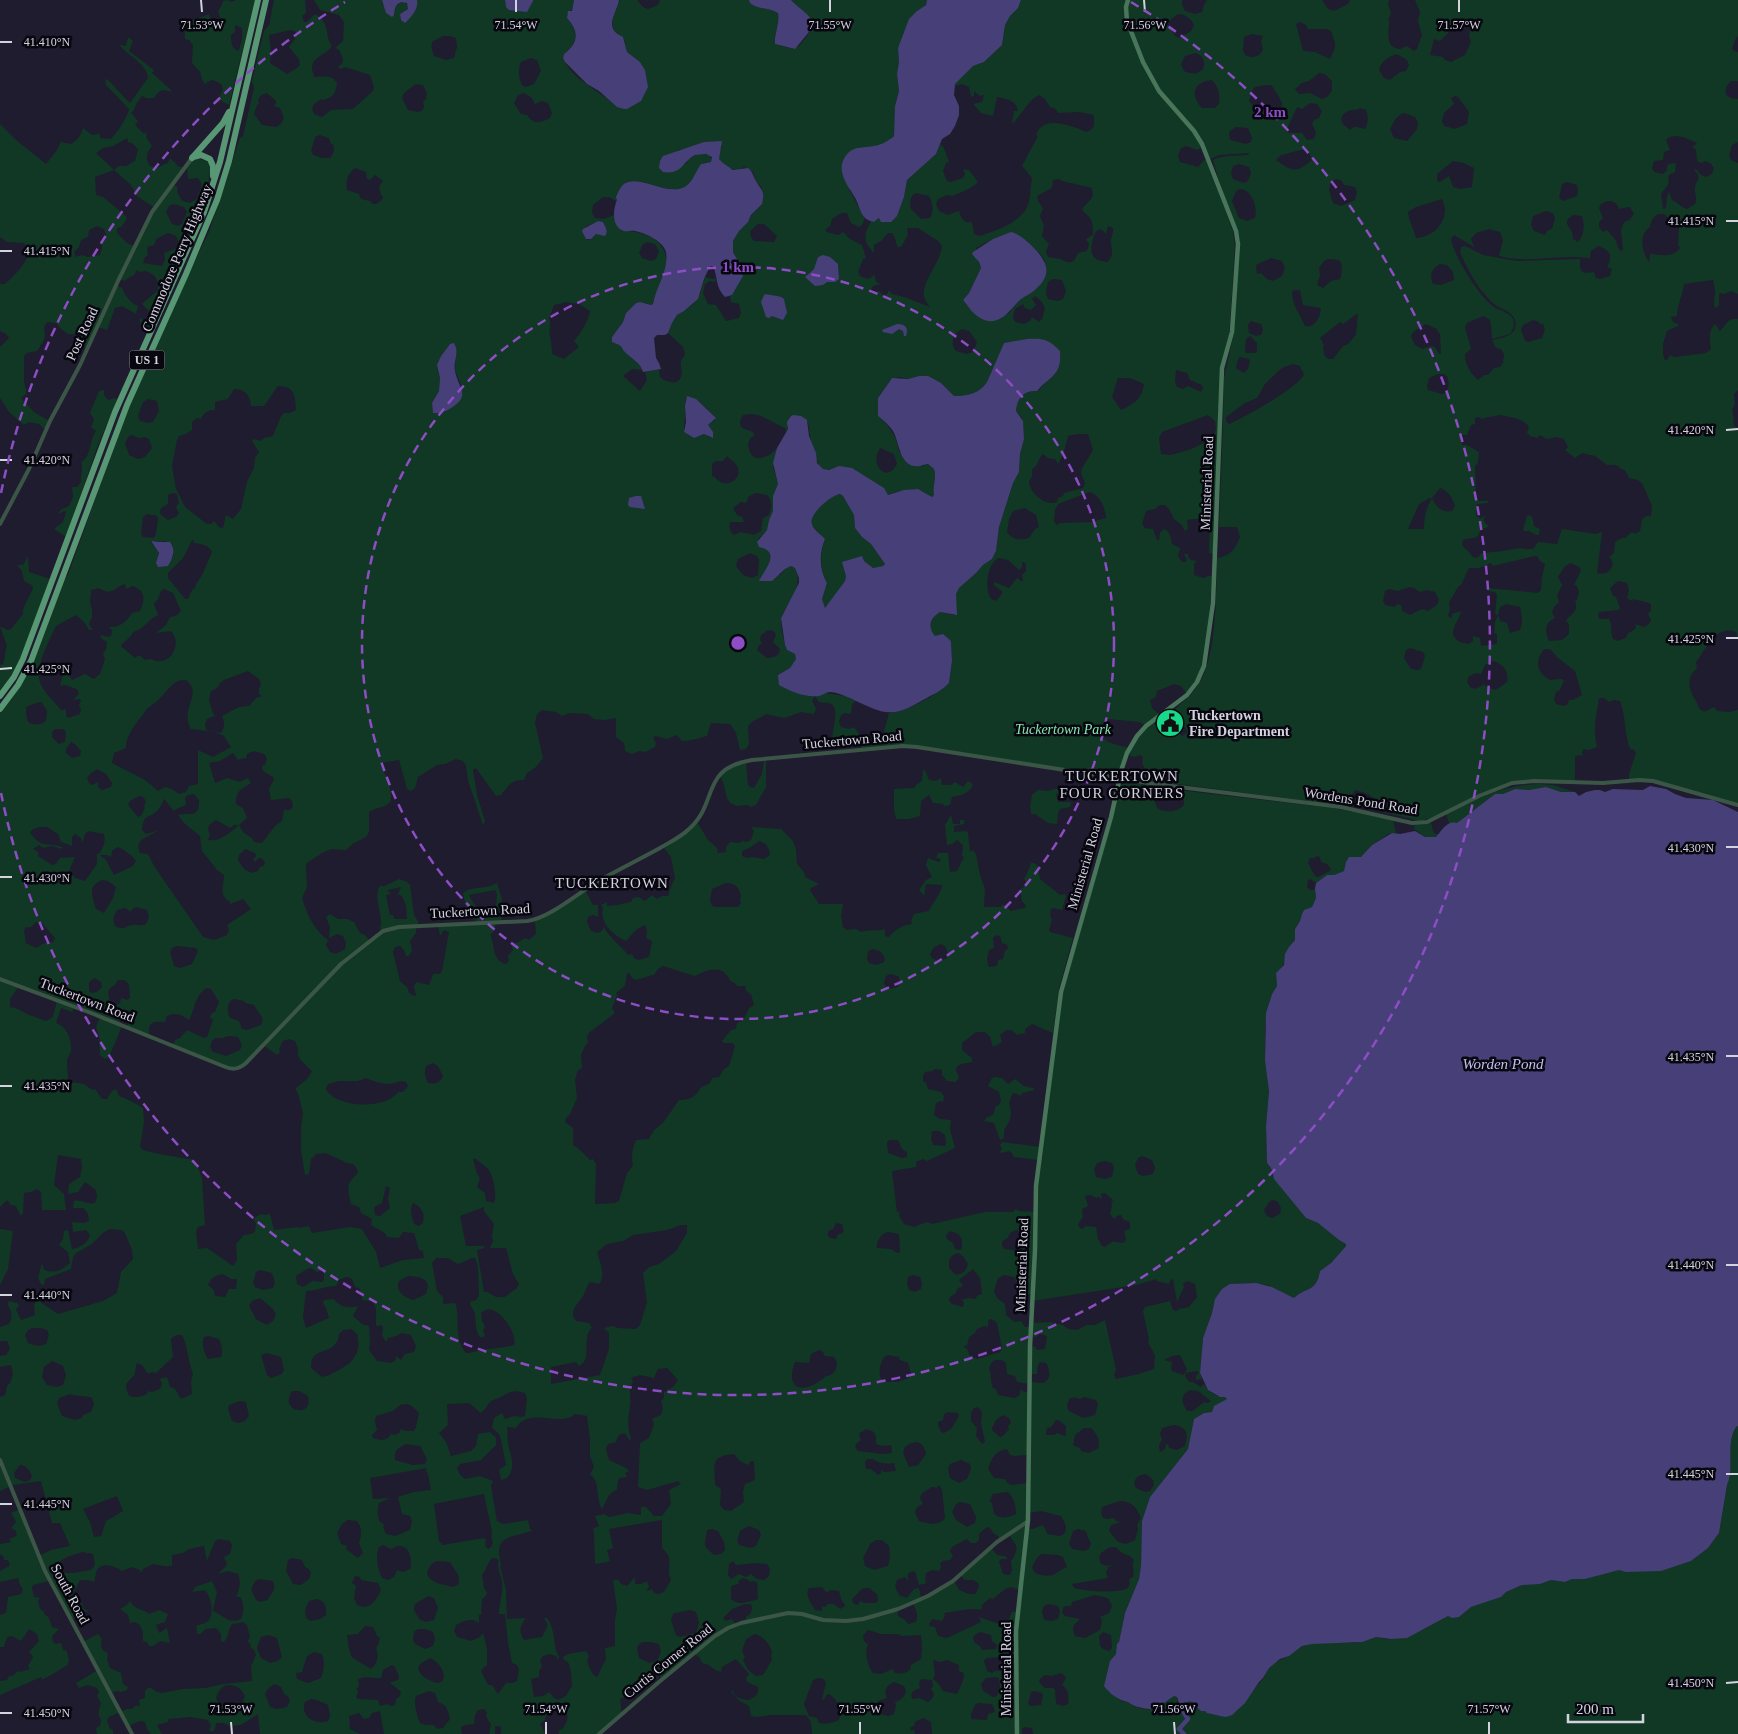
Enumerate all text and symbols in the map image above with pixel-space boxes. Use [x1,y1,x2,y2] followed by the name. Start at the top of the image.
[180,18,224,32] text: 71.53°W
[494,18,538,32] text: 71.54°W
[808,18,852,32] text: 71.55°W
[1123,18,1167,32] text: 71.56°W
[1437,18,1481,32] text: 71.57°W
[24,35,71,49] text: 41.410°N
[1254,104,1287,120] text: 2 km
[139,182,215,334] street label: Commodore Perry Highway
[1668,214,1715,228] text: 41.415°N
[24,244,71,258] text: 41.415°N
[722,259,755,275] text: 1 km
[63,305,101,363] street label: Post Road
[130,350,164,370] road number: US 1
[1668,423,1715,437] text: 41.420°N
[1198,436,1216,530] street label: Ministerial Road
[24,453,71,467] text: 41.420°N
[1668,632,1715,646] text: 41.425°N
[729,634,747,652] centre of rings
[24,662,71,676] text: 41.425°N
[1155,708,1185,738] public building icon: Tuckertown Fire Department
[1189,708,1290,739] place label: Tuckertown Fire Department
[1015,722,1112,737] park label: Tuckertown Park
[801,728,903,752] street label: Tuckertown Road
[1060,768,1184,801] district label: TUCKERTOWN FOUR CORNERS
[1303,785,1419,817] street label: Wordens Pond Road
[1065,817,1105,911] street label: Ministerial Road
[1668,841,1715,855] text: 41.430°N
[24,871,71,885] text: 41.430°N
[555,875,669,891] district label: TUCKERTOWN
[430,901,530,921] street label: Tuckertown Road
[38,975,136,1025] street label: Tuckertown Road
[1668,1050,1715,1064] text: 41.435°N
[1463,1056,1544,1072] water label: Worden Pond
[24,1079,71,1093] text: 41.435°N
[1013,1218,1031,1312] street label: Ministerial Road
[1668,1258,1715,1272] text: 41.440°N
[24,1288,71,1302] text: 41.440°N
[1668,1467,1715,1481] text: 41.445°N
[24,1497,71,1511] text: 41.445°N
[48,1561,92,1627] street label: South Road
[621,1621,715,1701] street label: Curtis Corner Road
[999,1622,1014,1716] street label: Ministerial Road
[1668,1676,1715,1690] text: 41.450°N
[1568,1692,1643,1724] scale bar
[1576,1701,1614,1717] text: 200 m
[209,1702,253,1716] text: 71.53°W
[524,1702,568,1716] text: 71.54°W
[838,1702,882,1716] text: 71.55°W
[1152,1702,1196,1716] text: 71.56°W
[1467,1702,1511,1716] text: 71.57°W
[24,1706,71,1720] text: 41.450°N

